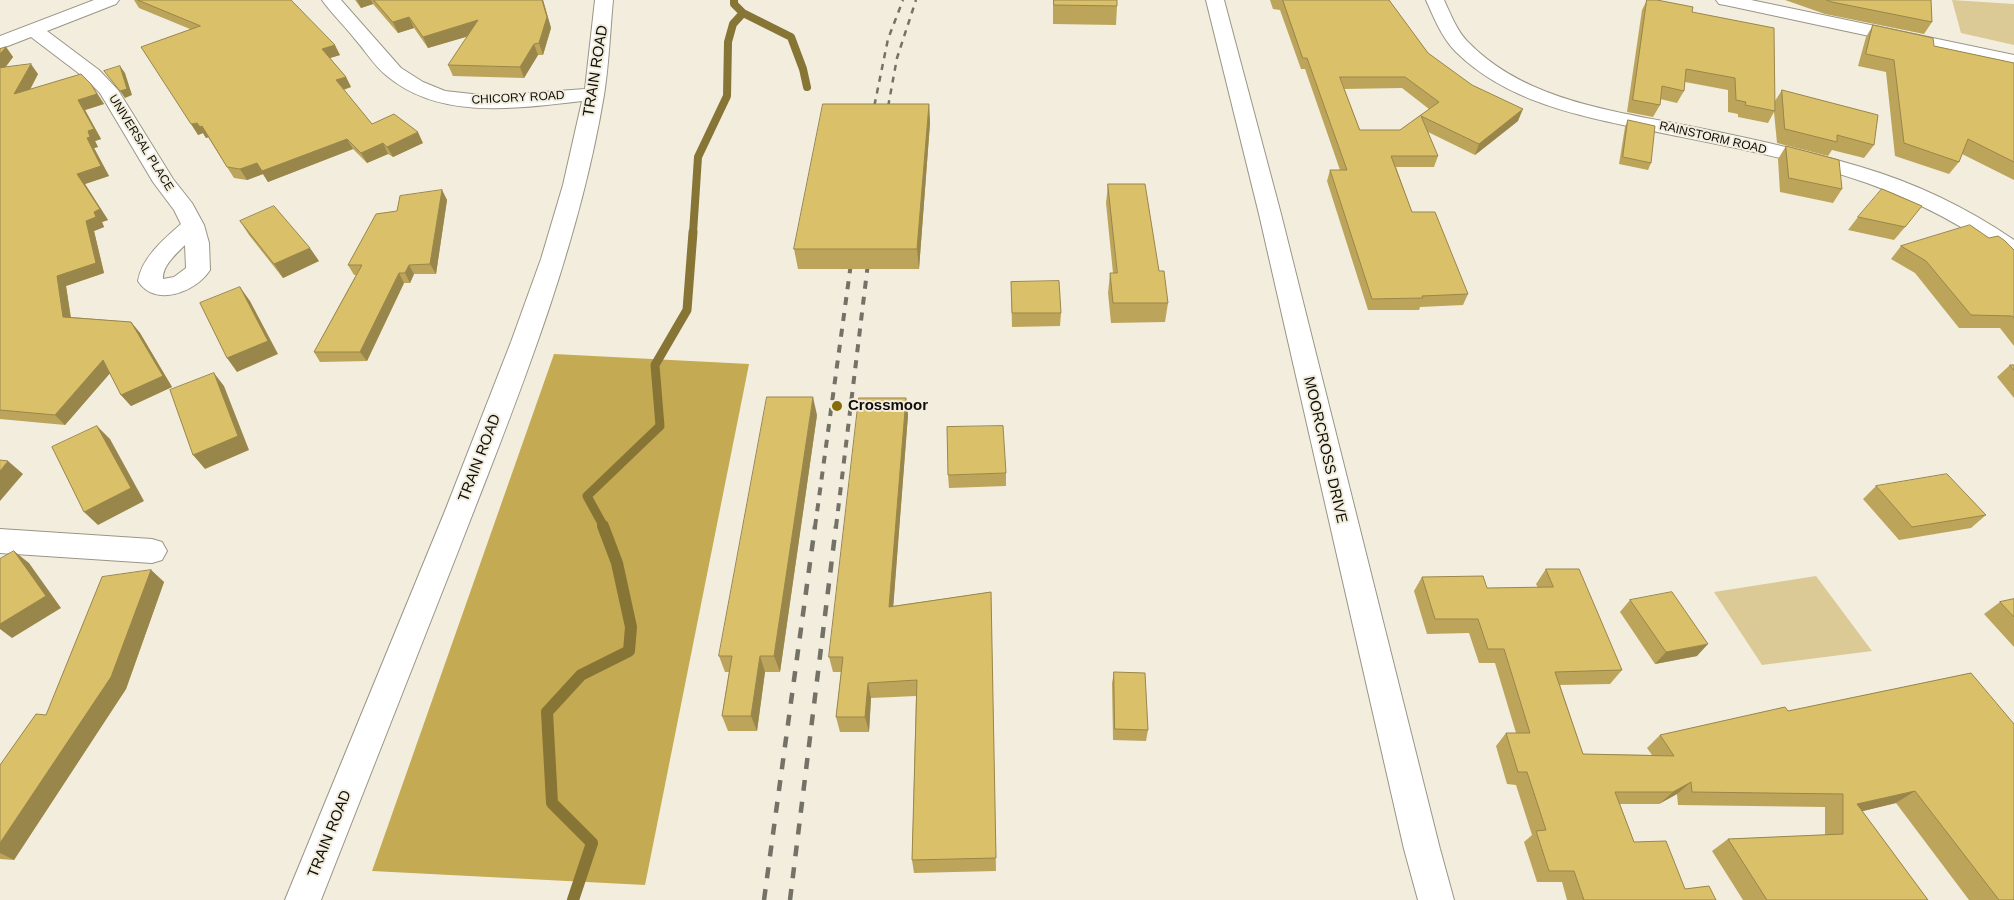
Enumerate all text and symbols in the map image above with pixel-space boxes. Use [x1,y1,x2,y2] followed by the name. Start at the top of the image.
[580,24,612,118] street label: TRAIN ROAD
[471,88,565,108] street label: CHICORY ROAD
[106,92,176,194] street label: UNIVERSAL PLACE
[1658,119,1768,157] street label: RAINSTORM ROAD
[1299,375,1351,525] street label: MOORCROSS DRIVE
[848,397,928,415] place label: Crossmoor
[830,399,844,413] marker: Crossmoor
[455,412,505,504] street label: TRAIN ROAD
[304,788,356,880] street label: TRAIN ROAD

